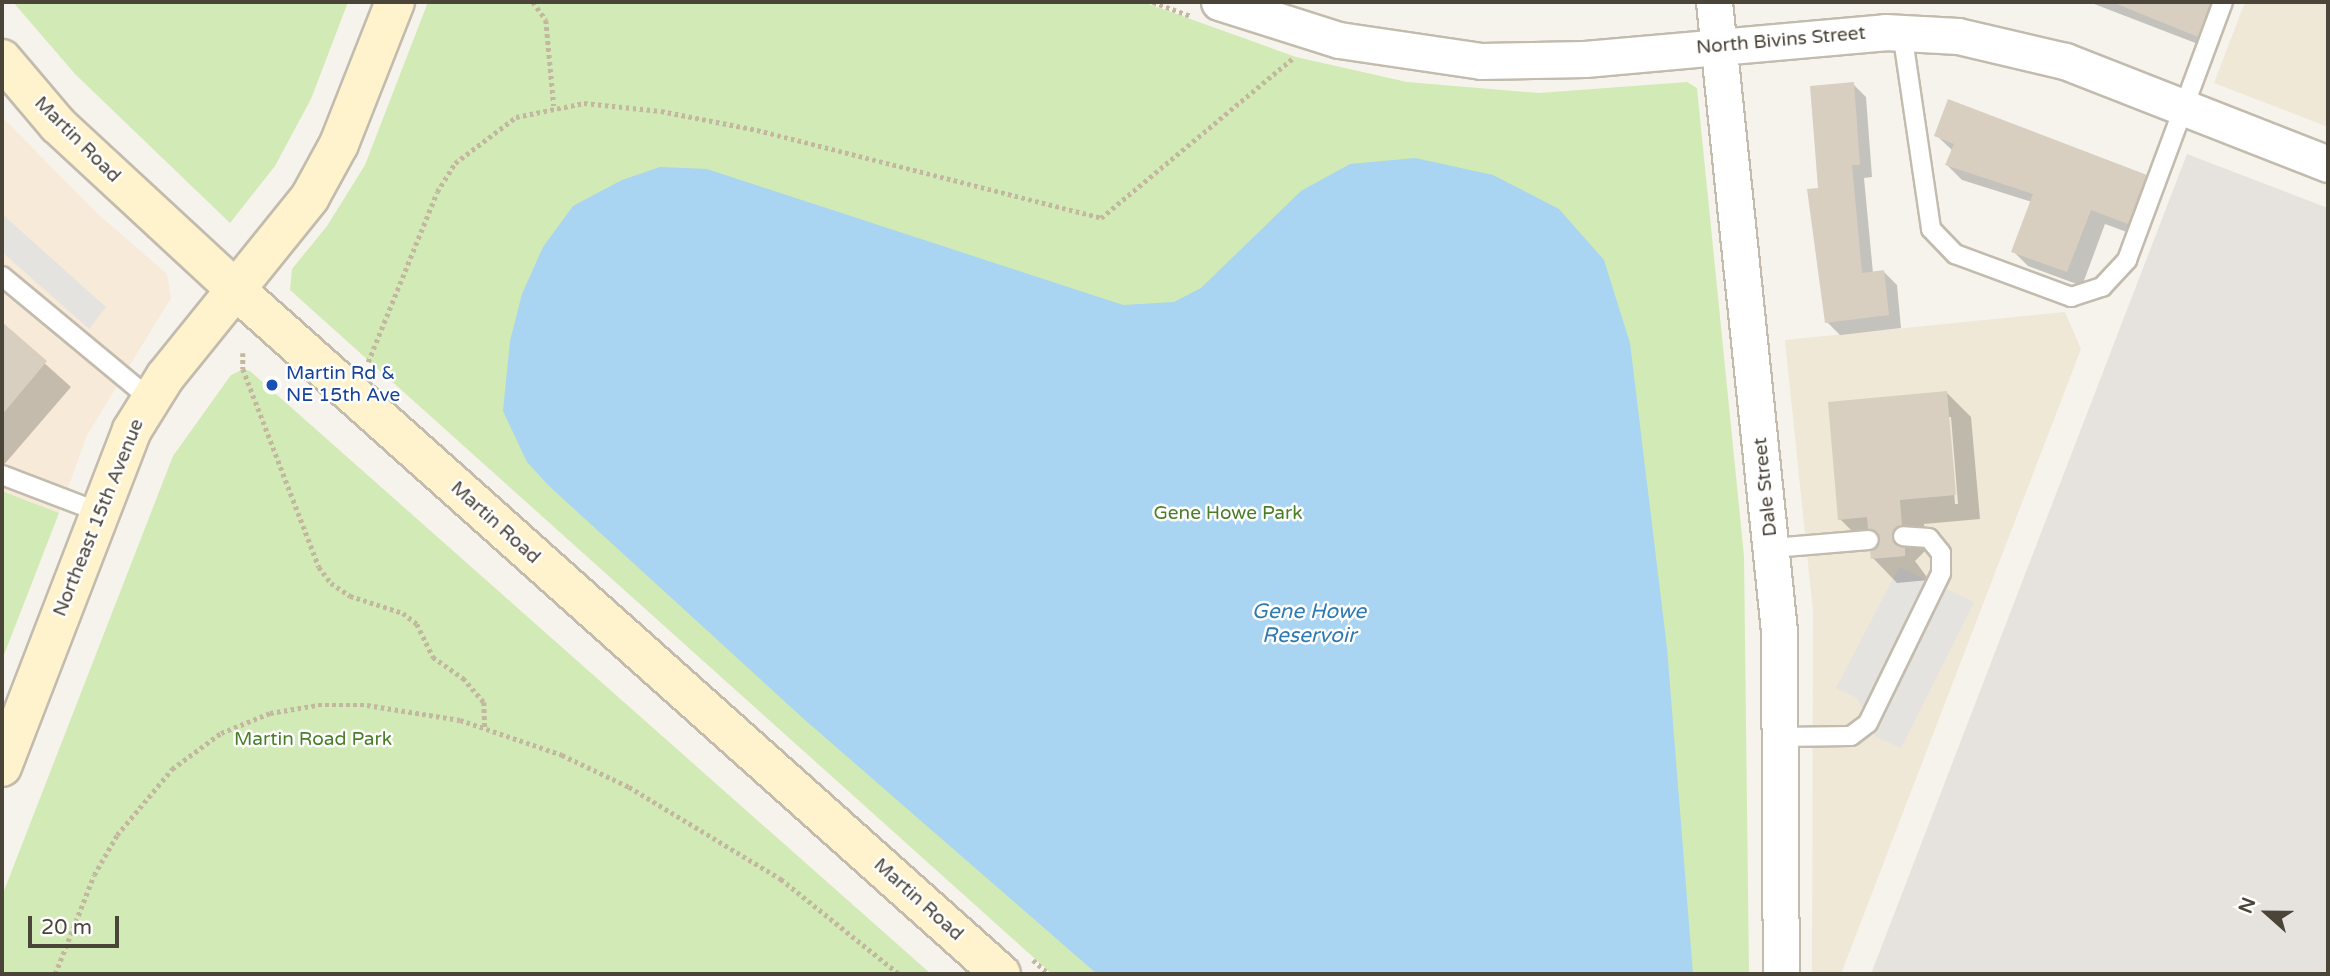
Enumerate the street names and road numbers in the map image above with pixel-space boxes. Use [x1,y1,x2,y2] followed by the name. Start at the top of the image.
[1695,22,1867,60] street label: North Bivins Street
[29,92,125,188] street label: Martin Road
[49,416,149,620] street label: Northeast 15th Avenue
[1749,436,1783,538] street label: Dale Street
[446,477,544,569] street label: Martin Road
[869,854,967,946] street label: Martin Road

